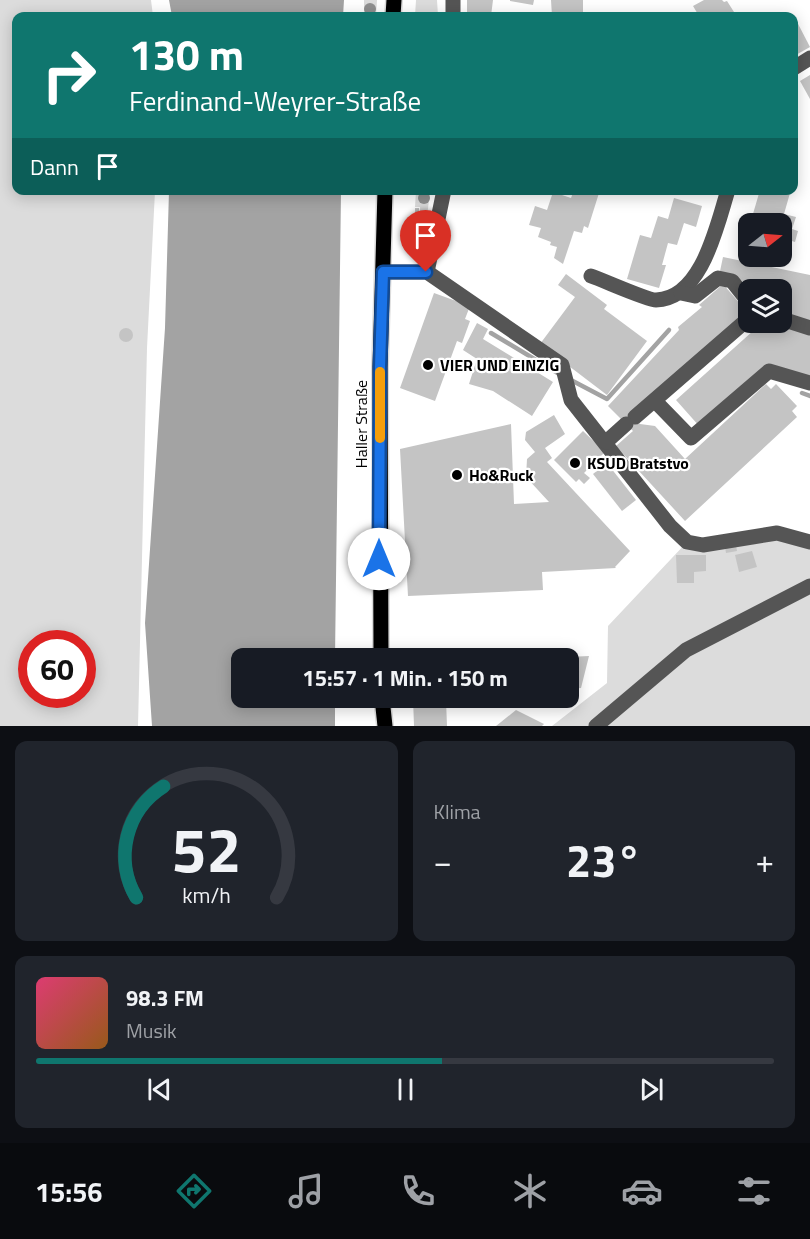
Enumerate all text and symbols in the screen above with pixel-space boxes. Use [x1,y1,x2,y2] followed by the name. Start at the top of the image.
[129,22,244,86] text: 130 m
[30,36,108,114] icon: right
[129,80,421,121] text: Ferdinand-Weyrer-Straße
[30,150,79,184] text: Dann
[91,150,124,183] icon: arrive
[400,210,451,272] pin
[738,213,792,267] north arrow
[738,213,792,333] map controls
[409,219,442,252] icon: arrive
[738,279,792,333] button: layers
[440,353,559,377] place label: VIER UND EINZIG
[421,358,435,372] marker: VIER UND EINZIG
[349,380,373,468] street label: Haller Straße
[587,451,689,475] place label: KSUD Bratstvo
[568,456,582,470] marker: KSUD Bratstvo
[469,463,534,487] place label: Ho&Ruck
[450,468,464,482] marker: Ho&Ruck
[347,527,411,591] position arrow
[18,630,96,708] speed limit sign: 60
[302,661,508,695] text: 15:57 · 1 Min. · 150 m
[434,796,481,827] text: Klima
[171,801,241,896] text: 52
[566,826,642,894] text: 23°
[434,836,452,886] text: −
[756,836,774,886] text: +
[182,879,231,911] text: km/h
[126,981,204,1015] text: 98.3 FM
[126,1015,177,1046] text: Musik
[143,1073,176,1106] icon: previous
[389,1073,422,1106] icon: pause
[635,1073,668,1106] icon: next
[173,1170,215,1212] icon: directions
[285,1170,327,1212] icon: music
[397,1170,439,1212] icon: phone
[509,1170,551,1212] icon: climate
[621,1170,663,1212] icon: car
[733,1170,775,1212] icon: filters
[35,1171,102,1212] text: 15:56

